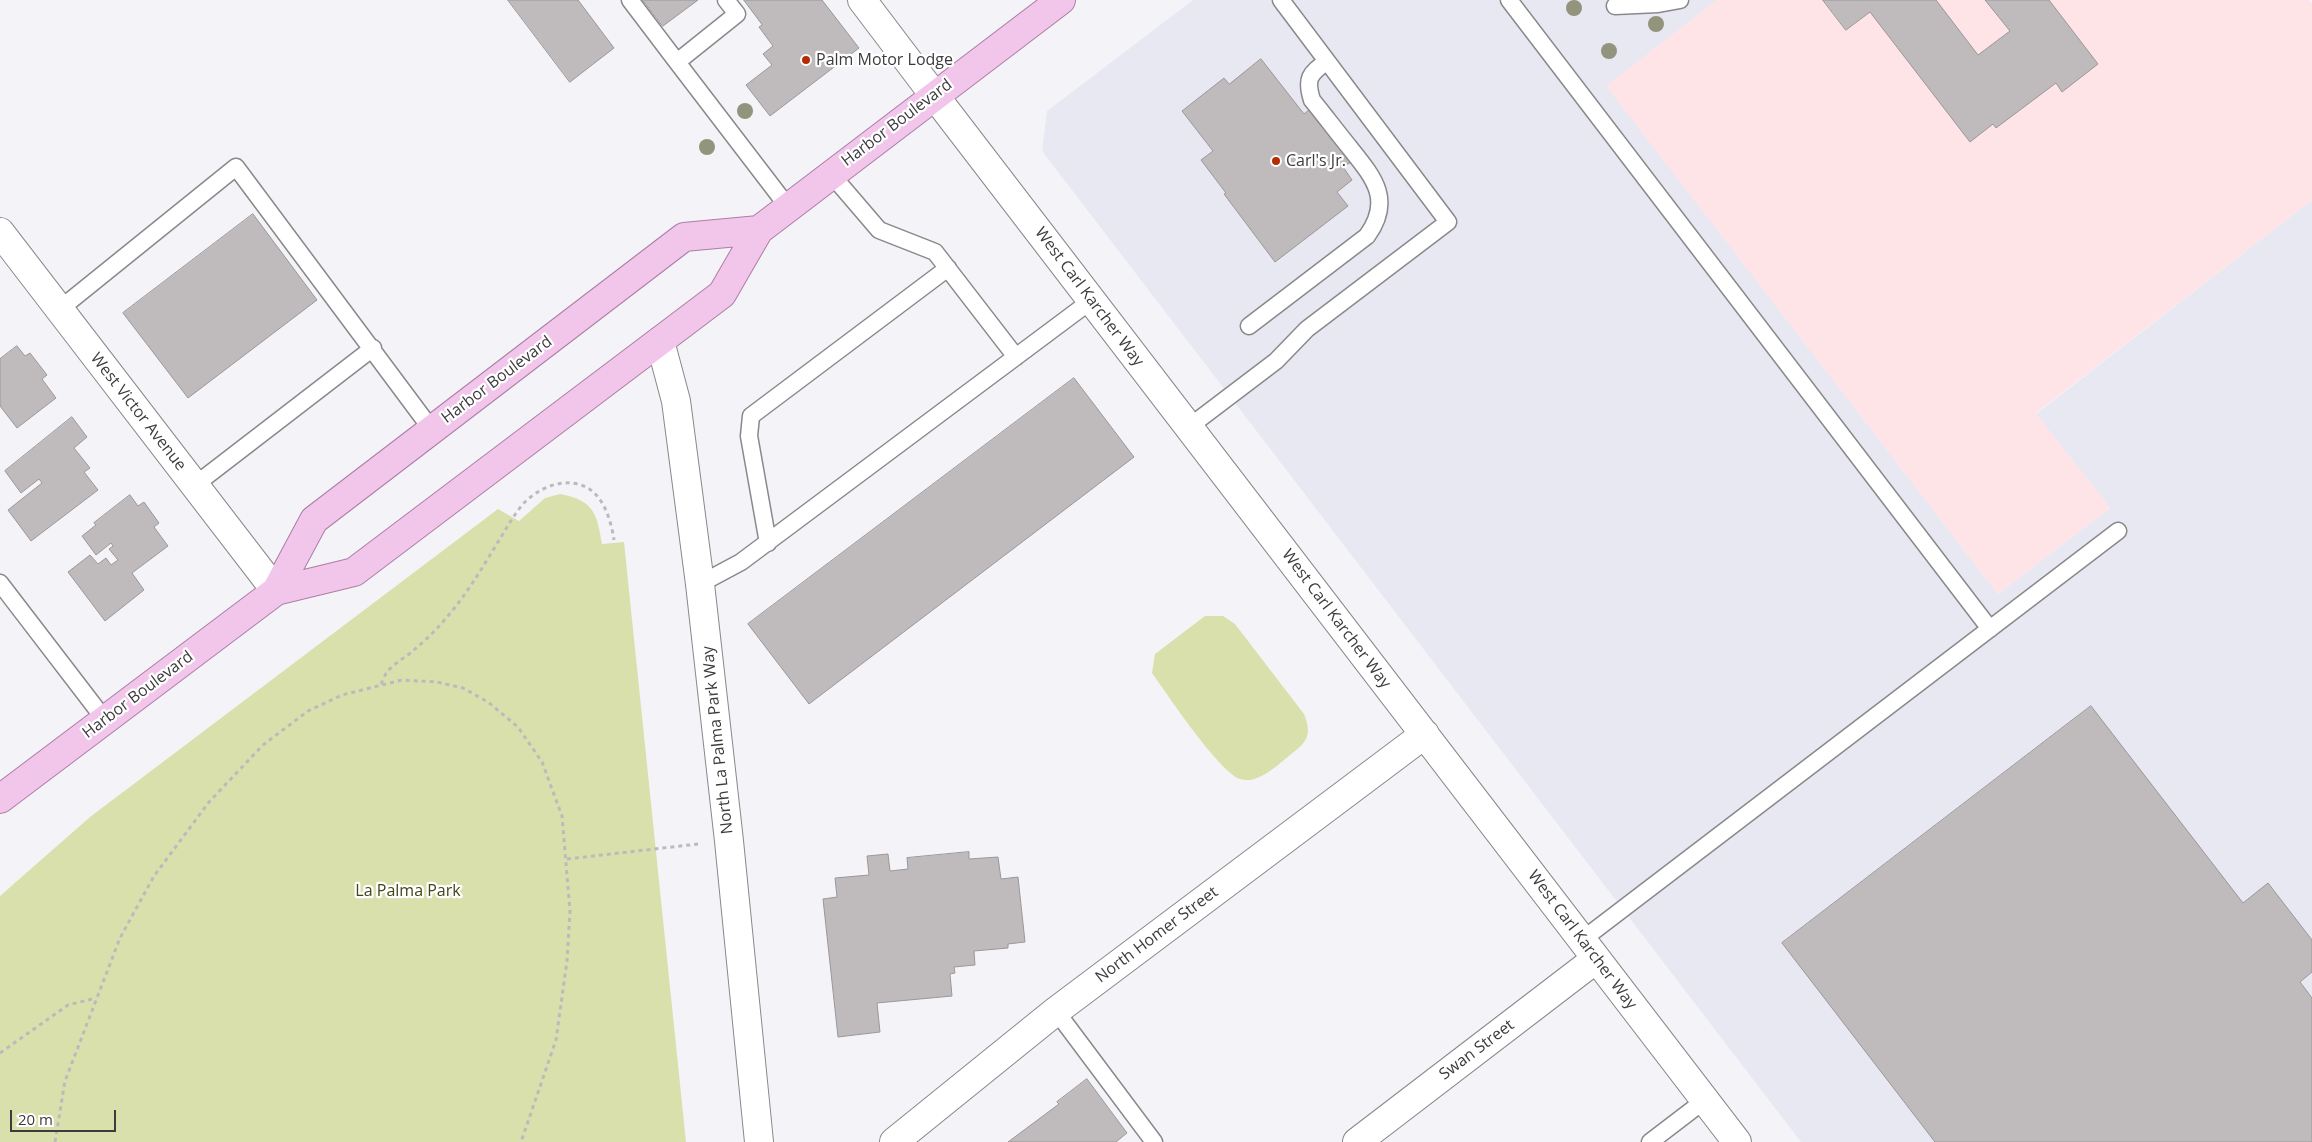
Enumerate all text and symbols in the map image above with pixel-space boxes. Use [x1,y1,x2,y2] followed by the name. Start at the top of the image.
[816,50,953,70] place label: Palm Motor Lodge
[800,54,812,66] marker: Palm Motor Lodge
[838,75,956,171] street label: Harbor Boulevard
[1286,151,1346,171] place label: Carl's Jr.
[1270,155,1282,167] marker: Carl's Jr.
[1030,224,1148,370] street label: West Carl Karcher Way
[438,332,556,428] street label: Harbor Boulevard
[86,349,190,475] street label: West Victor Avenue
[1277,546,1395,692] street label: West Carl Karcher Way
[699,645,737,835] street label: North La Palma Park Way
[79,647,197,743] street label: Harbor Boulevard
[1523,867,1641,1013] street label: West Carl Karcher Way
[355,881,461,901] park label: La Palma Park
[1092,883,1222,987] street label: North Homer Street
[1436,1016,1518,1084] street label: Swan Street
[12,1100,119,1132] scale bar
[18,1109,53,1129] text: 20 m

